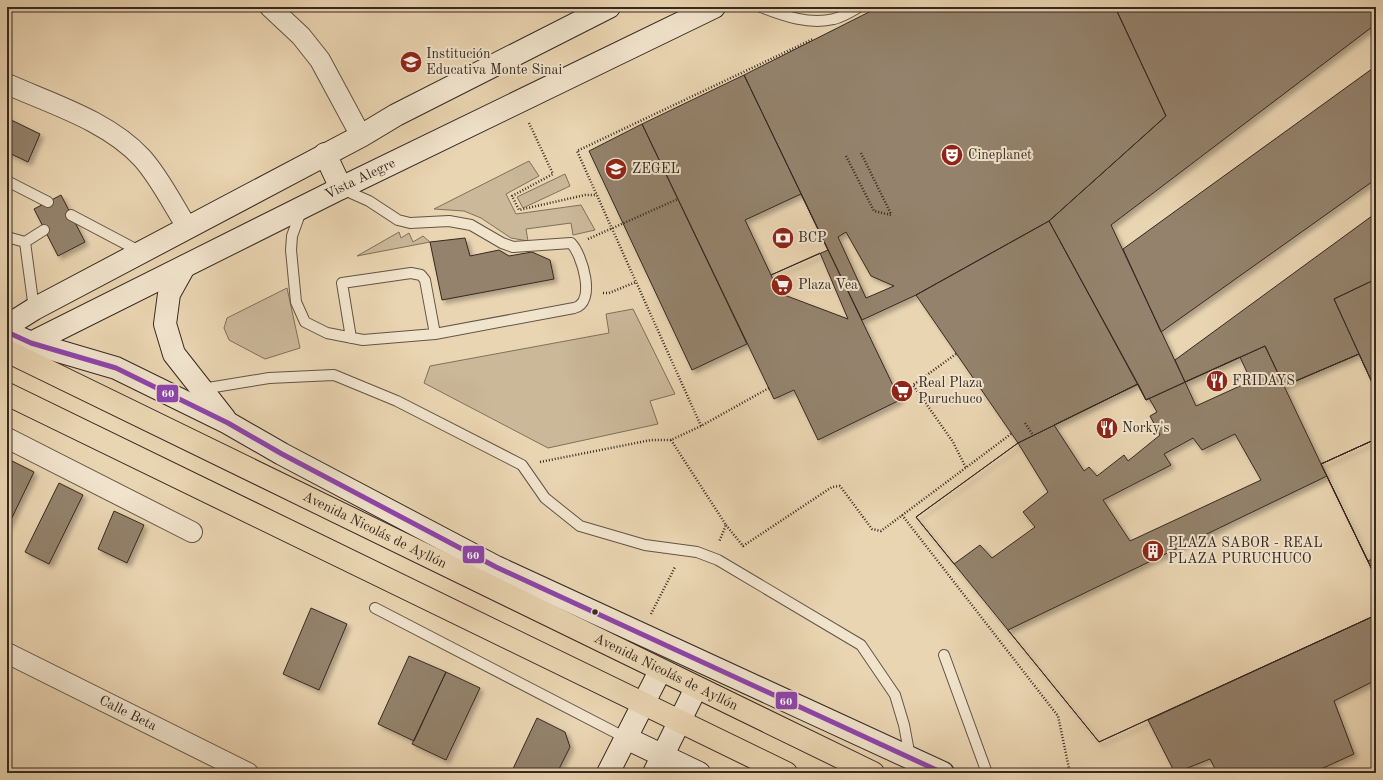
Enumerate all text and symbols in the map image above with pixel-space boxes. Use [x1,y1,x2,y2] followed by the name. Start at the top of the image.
[426,47,562,77] place label: Institución Educativa Monte Sinai
[398,49,424,75] school or university icon: Institución Educativa Monte Sinai
[939,142,965,168] theatre icon: Cineplanet
[968,148,1032,162] place label: Cineplanet
[323,156,398,202] street label: Vista Alegre
[603,156,629,182] school or university icon: ZEGEL
[632,162,680,176] place label: ZEGEL
[770,225,796,251] bank icon: BCP
[798,231,827,245] place label: BCP
[769,272,795,298] supermarket icon: Plaza Vea
[798,278,858,292] place label: Plaza Vea
[1204,368,1230,394] restaurant icon: FRIDAYS
[1232,374,1295,388] place label: FRIDAYS
[918,376,983,406] place label: Real Plaza Puruchuco
[889,378,915,404] supermarket icon: Real Plaza Puruchuco
[156,384,179,403] line badge: 60
[162,389,174,400] text: 60
[1094,415,1120,441] restaurant icon: Norky's
[1122,421,1170,435] place label: Norky's
[301,489,449,571] street label: Avenida Nicolás de Ayllón
[1168,536,1323,566] place label: PLAZA SABOR - REAL PLAZA PURUCHUCO
[1140,538,1166,564] building icon: PLAZA SABOR - REAL PLAZA PURUCHUCO
[462,545,485,564] line badge: 60
[467,551,479,562] text: 60
[590,607,600,617] unlabelled marker
[592,631,740,713] street label: Avenida Nicolás de Ayllón
[775,691,798,710] line badge: 60
[97,693,159,733] street label: Calle Beta
[780,697,792,708] text: 60

